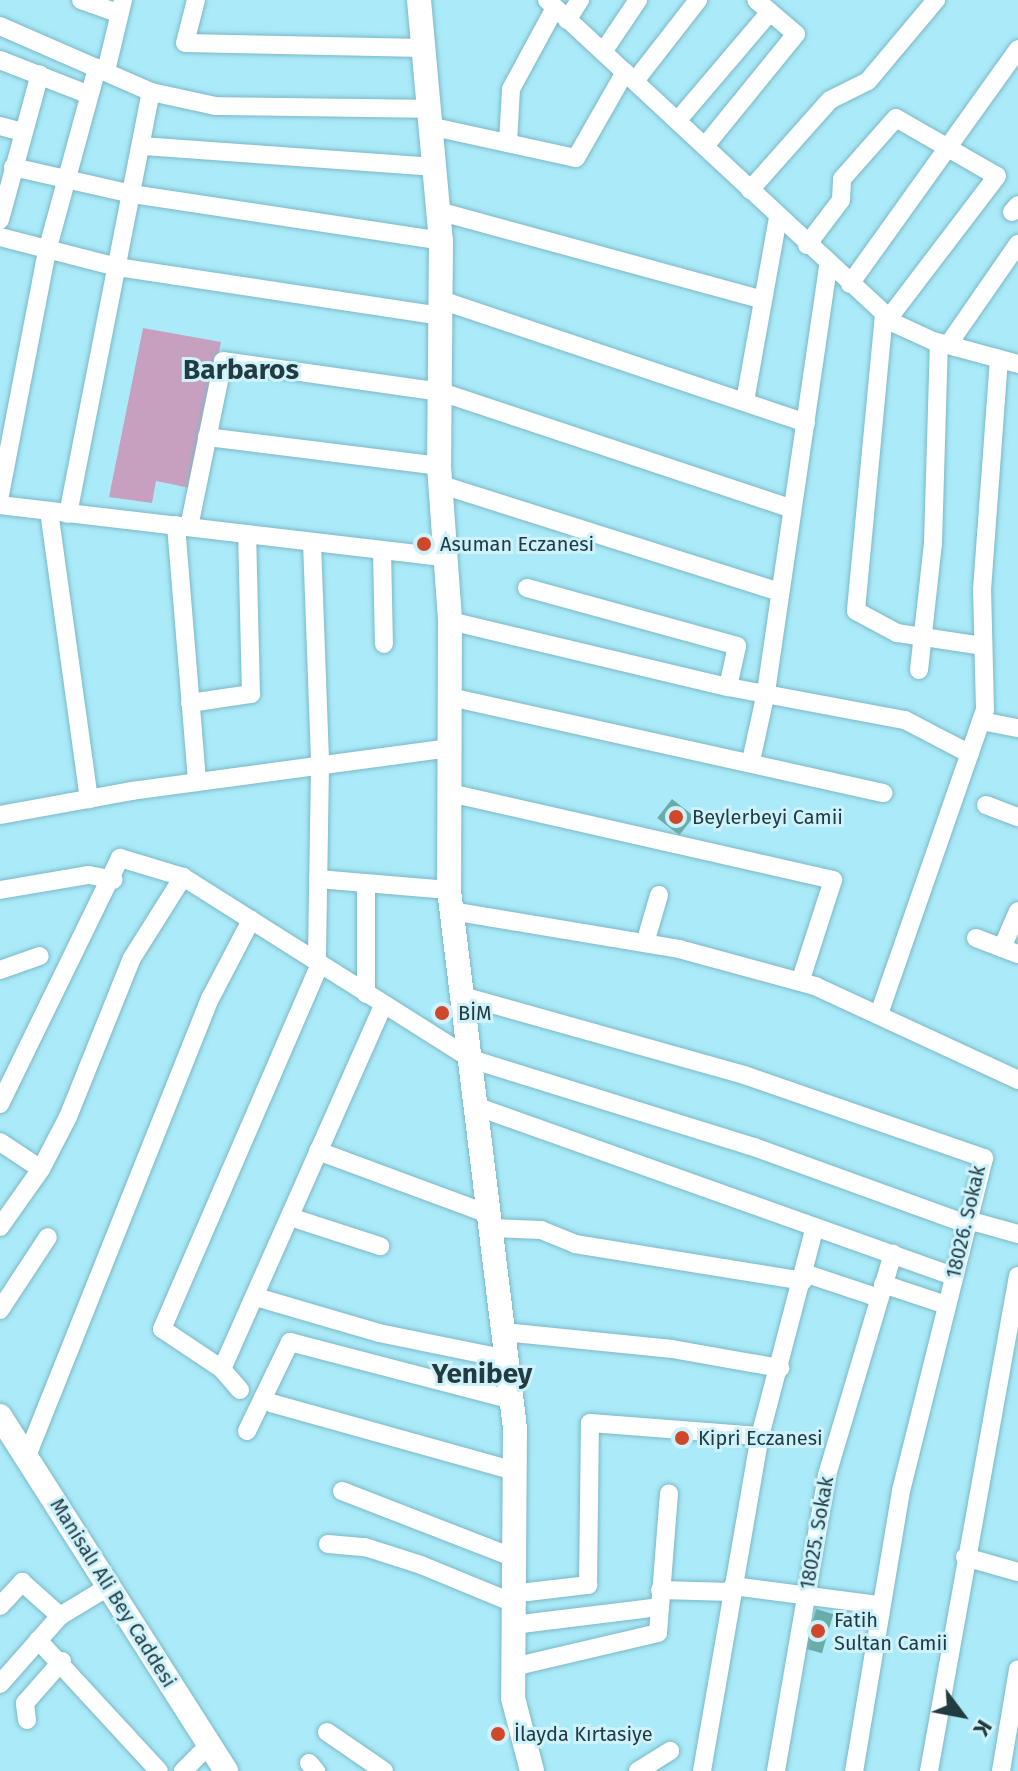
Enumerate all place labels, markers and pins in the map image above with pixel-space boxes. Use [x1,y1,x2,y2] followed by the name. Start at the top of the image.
[440,532,594,556] place label: Asuman Eczanesi
[415,535,433,553] marker: Asuman Eczanesi
[692,805,843,829] place label: Beylerbeyi Camii
[667,808,685,826] marker: Beylerbeyi Camii
[458,1001,492,1025] place label: BİM
[433,1004,451,1022] marker: BİM
[698,1426,823,1450] place label: Kipri Eczanesi
[673,1429,691,1447] marker: Kipri Eczanesi
[834,1608,948,1655] place label: Fatih Sultan Camii
[809,1622,827,1640] marker: Fatih Sultan Camii
[514,1722,653,1746] place label: İlayda Kırtasiye
[489,1725,507,1743] marker: İlayda Kırtasiye

